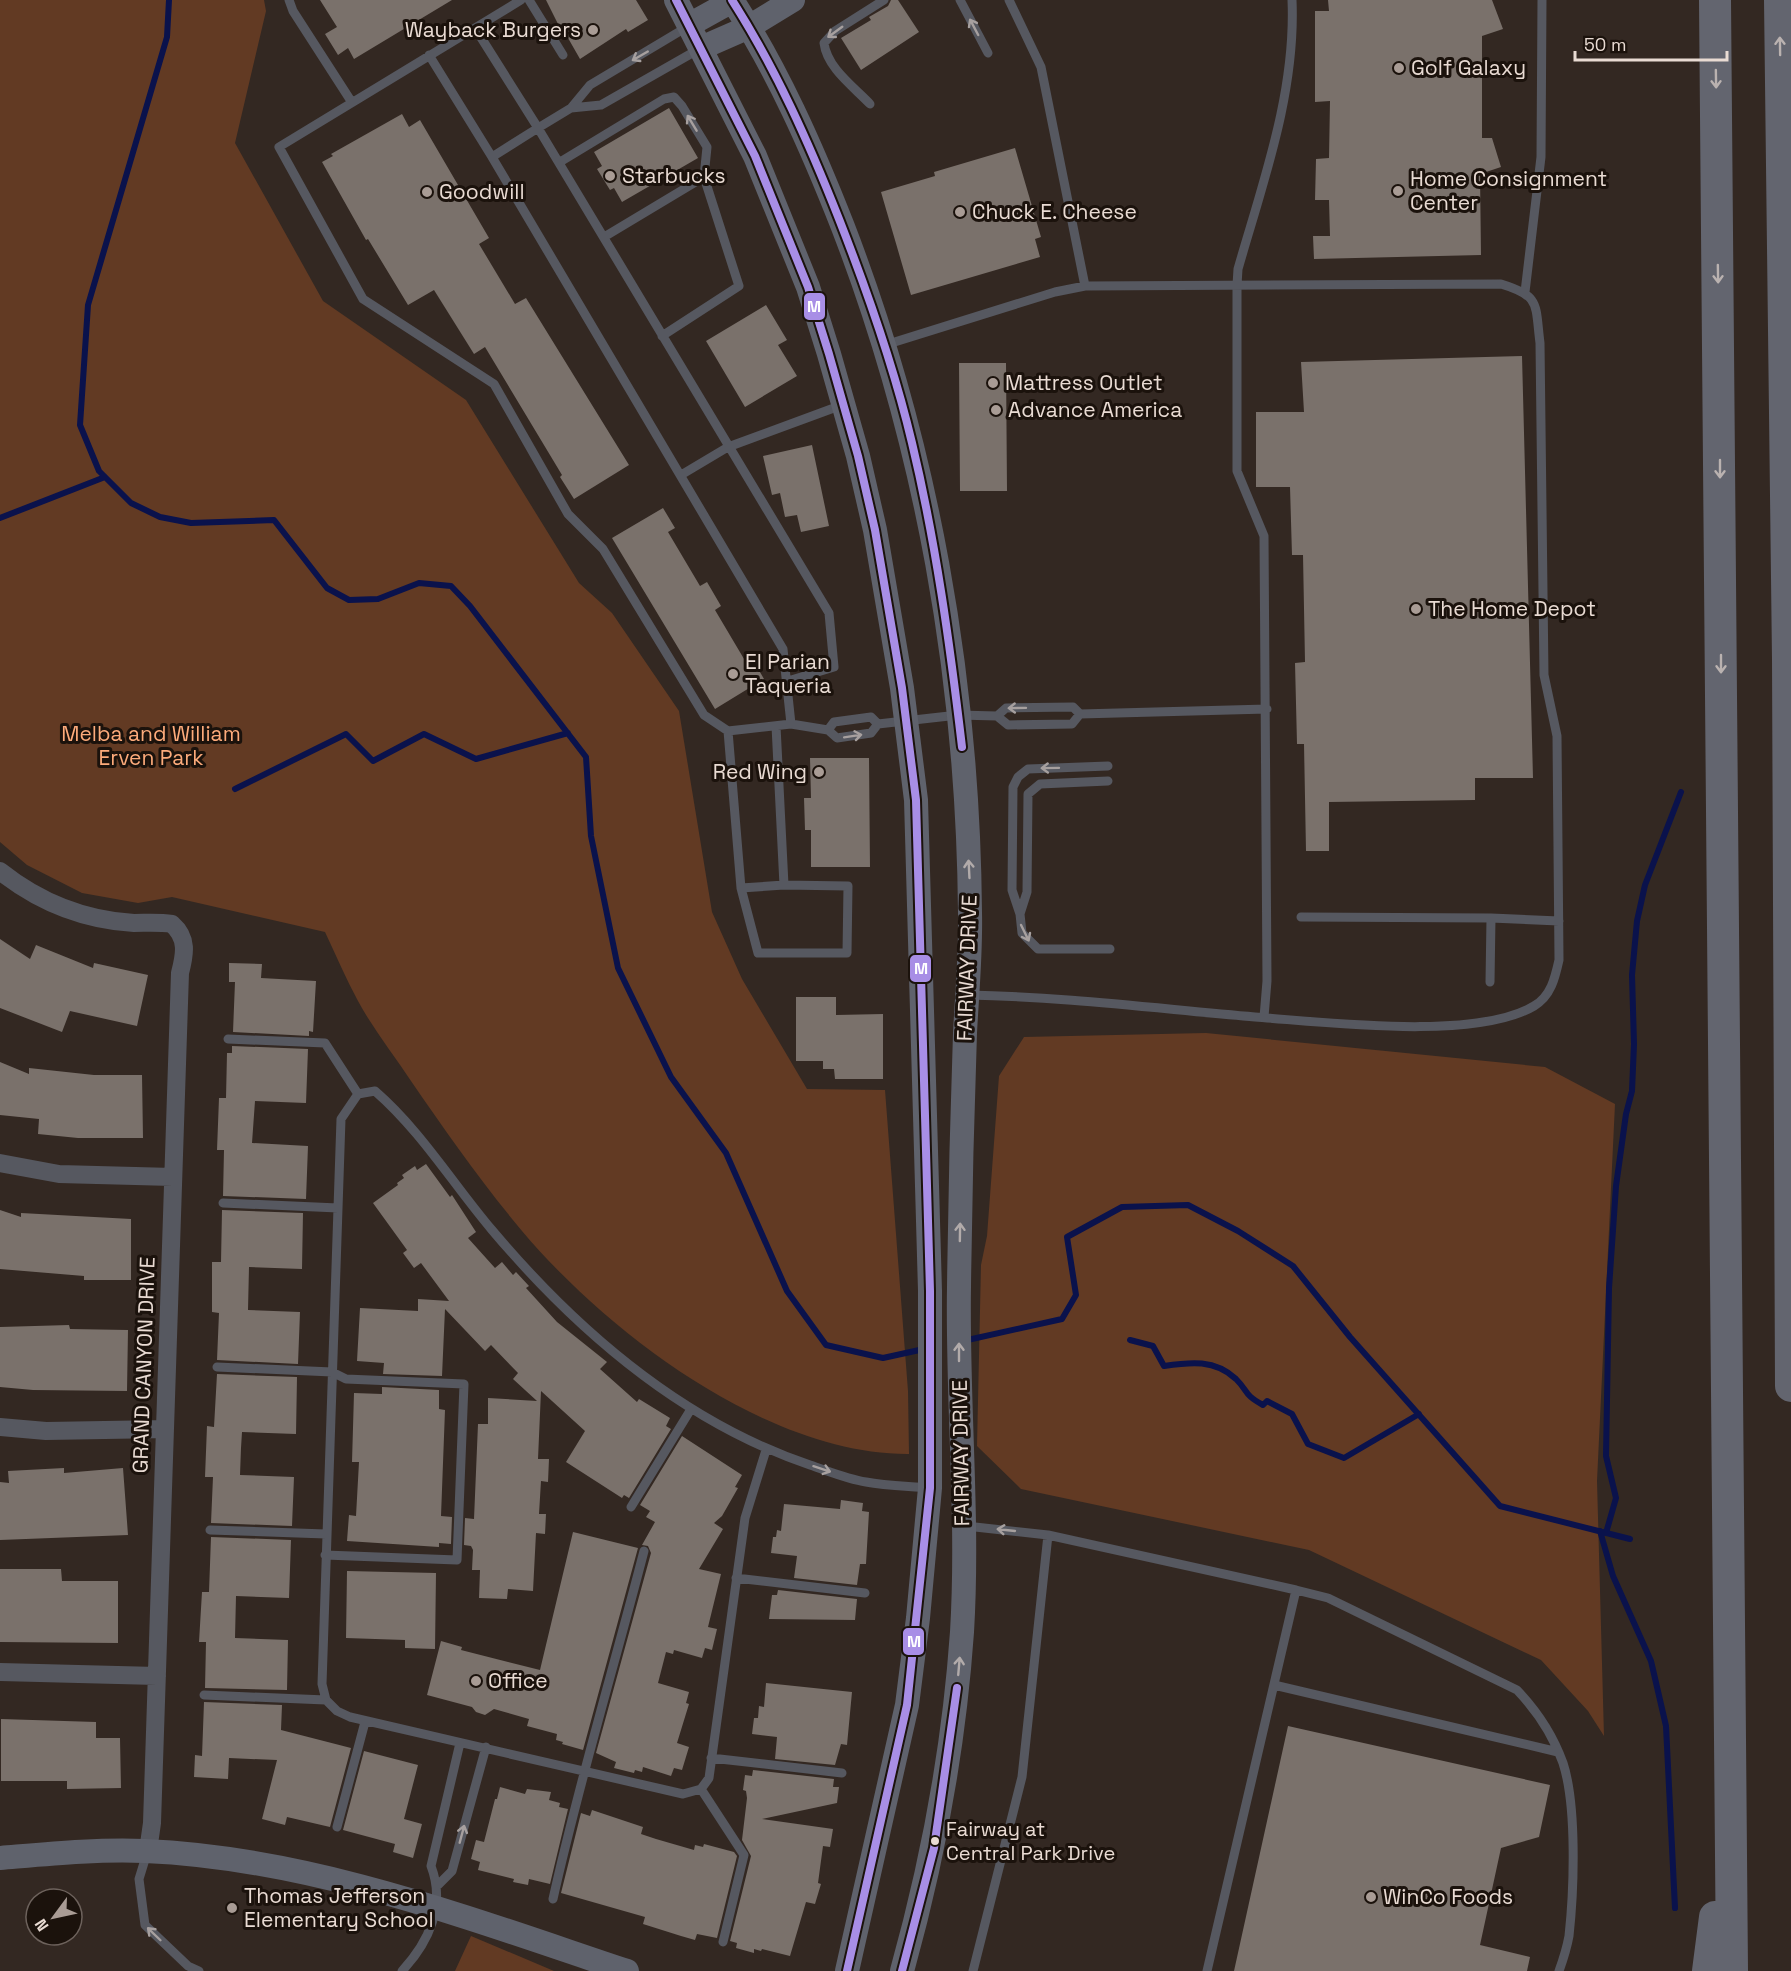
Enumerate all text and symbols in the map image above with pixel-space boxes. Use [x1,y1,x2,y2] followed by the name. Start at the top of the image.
[405,16,581,43] place label: Wayback Burgers
[968,18,979,36] one-way arrow
[586,23,600,37] marker: Wayback Burgers
[1575,24,1726,62] scale bar
[827,25,843,38] one-way arrow
[1584,33,1626,56] text: 50 m
[1774,37,1786,57] one-way arrow
[631,51,649,62] one-way arrow
[1411,54,1526,81] place label: Golf Galaxy
[1392,61,1406,75] marker: Golf Galaxy
[1710,69,1722,89] one-way arrow
[686,115,698,132] one-way arrow
[622,162,726,189] place label: Starbucks
[1410,165,1607,216] place label: Home Consignment Center
[603,169,617,183] marker: Starbucks
[439,178,525,205] place label: Goodwill
[1391,184,1405,198] marker: Home Consignment Center
[420,185,434,199] marker: Goodwill
[972,198,1137,225] place label: Chuck E. Cheese
[953,205,967,219] marker: Chuck E. Cheese
[1712,264,1724,284] one-way arrow
[803,292,826,321] line badge: M
[807,296,821,317] text: M
[1005,369,1163,396] place label: Mattress Outlet
[986,376,1000,390] marker: Mattress Outlet
[1008,396,1182,423] place label: Advance America
[989,403,1003,417] marker: Advance America
[1714,459,1725,479] one-way arrow
[1428,595,1596,622] place label: The Home Depot
[1409,602,1423,616] marker: The Home Depot
[745,648,831,699] place label: El Parian Taqueria
[1715,654,1727,674] one-way arrow
[726,667,740,681] marker: El Parian Taqueria
[1008,702,1028,714] one-way arrow
[61,720,241,771] park label: Melba and William Erven Park
[843,730,863,741] one-way arrow
[713,758,807,785] place label: Red Wing
[1040,762,1060,773] one-way arrow
[812,765,826,779] marker: Red Wing
[963,860,974,880] one-way arrow
[950,894,983,1042] street label: FAIRWAY DRIVE
[1019,924,1031,942] one-way arrow
[909,954,932,983] line badge: M
[914,958,928,979] text: M
[955,1223,966,1243] one-way arrow
[126,1256,161,1474] street label: GRAND CANYON DRIVE
[953,1342,965,1362] one-way arrow
[946,1380,975,1527] street label: FAIRWAY DRIVE
[812,1464,830,1475] one-way arrow
[997,1525,1016,1536] one-way arrow
[902,1627,925,1656] line badge: M
[907,1631,921,1652] text: M
[954,1657,965,1677] one-way arrow
[488,1667,548,1694] place label: Office
[469,1674,483,1688] marker: Office
[946,1816,1115,1866] place label: Fairway at Central Park Drive
[457,1824,469,1843] one-way arrow
[929,1835,941,1847] marker: Fairway at Central Park Drive
[244,1882,434,1933] place label: Thomas Jefferson Elementary School
[1383,1883,1513,1910] place label: WinCo Foods
[24,1887,84,1947] north arrow
[1364,1890,1378,1904] marker: WinCo Foods
[225,1901,239,1915] marker: Thomas Jefferson Elementary School
[30,1915,54,1935] text: N
[147,1927,162,1941] one-way arrow

